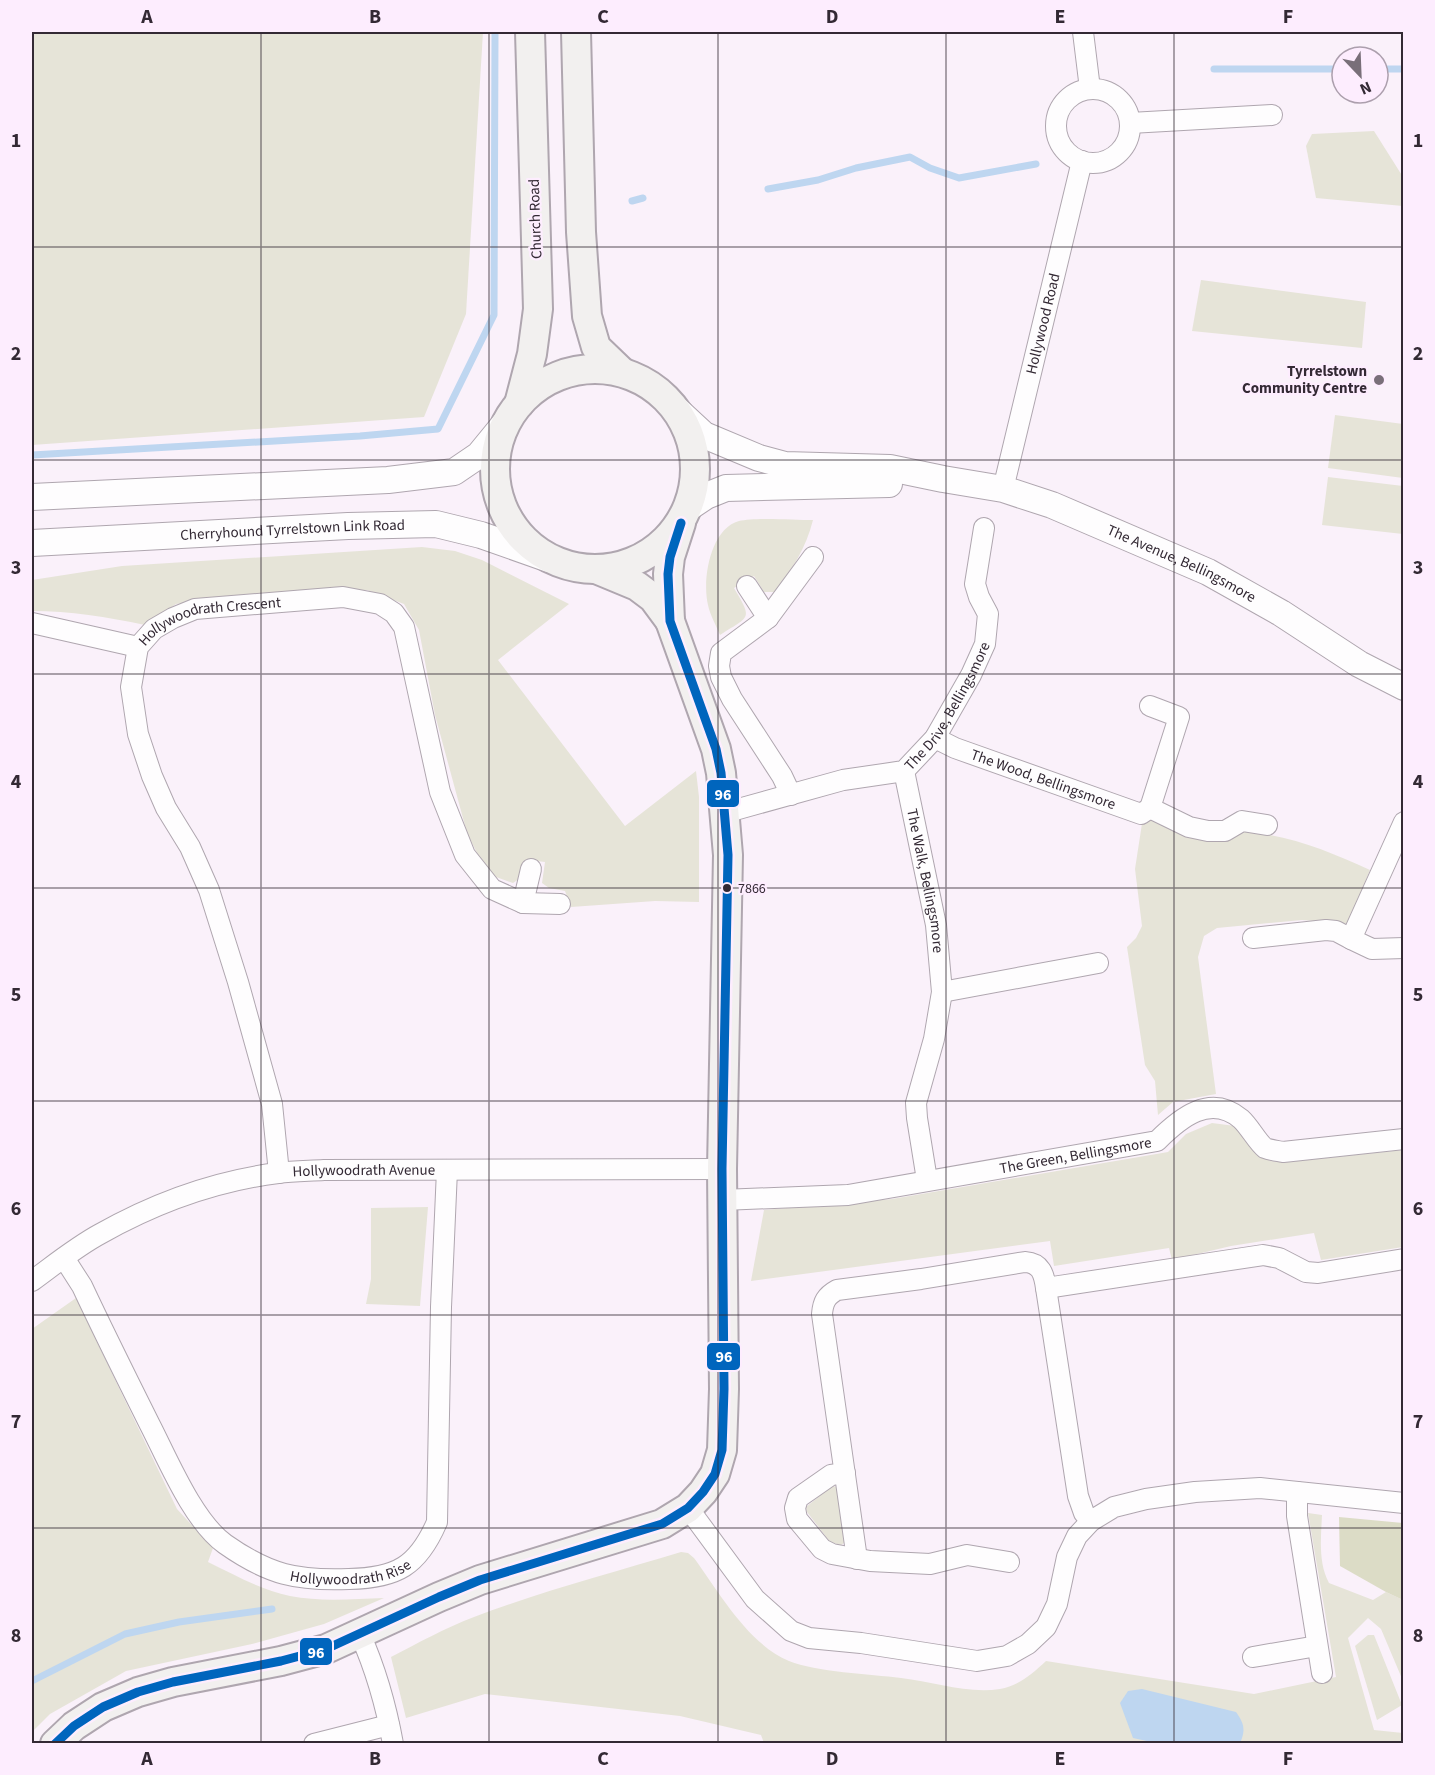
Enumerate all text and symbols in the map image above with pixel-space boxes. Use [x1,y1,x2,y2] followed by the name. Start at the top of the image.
[140,3,153,31] text: A
[369,3,381,31] text: B
[597,3,609,31] text: C
[826,3,838,31] text: D
[1055,3,1065,31] text: E
[1283,3,1293,31] text: F
[1330,45,1390,105] north arrow
[1356,76,1375,100] text: N
[11,127,21,155] text: 1
[1413,127,1423,155] text: 1
[524,179,547,259] street label: Church Road
[1021,271,1066,376] street label: Hollywood Road
[11,340,21,368] text: 2
[1413,340,1423,368] text: 2
[1242,361,1367,399] place label: Tyrrelstown Community Centre
[1372,373,1386,387] marker: Tyrrelstown Community Centre
[180,515,405,546] street label: Cherryhound Tyrrelstown Link Road
[1104,520,1260,608] street label: The Avenue, Bellingsmore
[11,554,21,582] text: 3
[1413,554,1423,582] text: 3
[134,592,282,651] street label: Hollywoodrath Crescent
[900,639,996,775] street label: The Drive, Bellingsmore
[968,744,1119,815] street label: The Wood, Bellingsmore
[11,768,22,796] text: 4
[1413,768,1424,796] text: 4
[706,779,740,808] line badge: 96
[715,784,731,806] text: 96
[901,807,948,954] street label: The Walk, Bellingsmore
[738,879,766,899] place label: 7866
[721,882,733,894] marker: 7866
[11,981,21,1009] text: 5
[1413,981,1423,1009] text: 5
[998,1132,1153,1179] street label: The Green, Bellingsmore
[292,1160,435,1183] street label: Hollywoodrath Avenue
[11,1195,21,1223] text: 6
[1413,1195,1423,1223] text: 6
[706,1342,741,1371] line badge: 96
[716,1346,732,1368] text: 96
[11,1408,21,1436] text: 7
[1413,1408,1423,1436] text: 7
[288,1555,416,1590] street label: Hollywoodrath Rise
[11,1622,21,1650] text: 8
[1413,1622,1423,1650] text: 8
[299,1637,333,1666] line badge: 96
[308,1642,324,1664] text: 96
[140,1745,153,1773] text: A
[369,1745,381,1773] text: B
[597,1745,609,1773] text: C
[826,1745,838,1773] text: D
[1055,1745,1065,1773] text: E
[1283,1745,1293,1773] text: F

